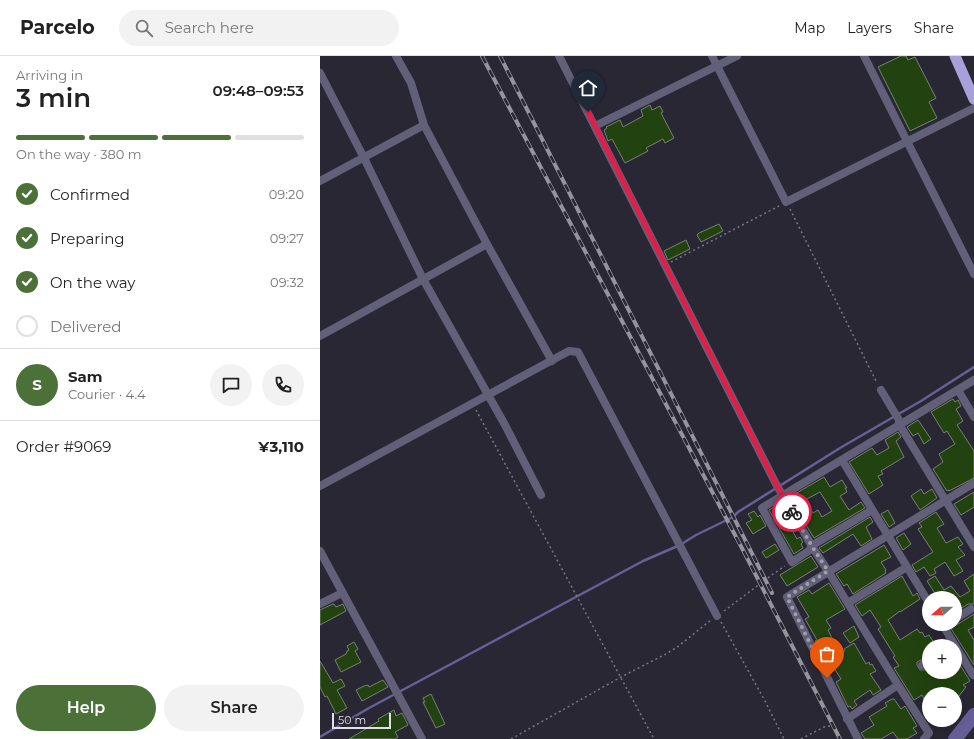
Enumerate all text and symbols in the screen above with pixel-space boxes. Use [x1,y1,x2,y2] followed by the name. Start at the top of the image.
[119,10,399,46] search box
[20,16,95,39] text: Parcelo
[133,17,155,39] icon: search
[165,18,254,37] text: Search here
[794,19,825,37] text: Map
[847,19,892,37] text: Layers
[914,19,954,37] text: Share
[16,67,83,83] text: Arriving in
[571,71,605,112] pin
[577,77,599,99] icon: home
[213,81,304,100] text: 09:48–09:53
[16,82,91,114] text: 3 min
[16,146,142,162] text: On the way · 380 m
[16,183,38,205] icon: check
[50,185,130,204] text: Confirmed
[269,186,304,202] text: 09:20
[16,227,38,249] icon: check
[50,229,125,248] text: Preparing
[270,230,304,246] text: 09:27
[16,271,38,293] icon: check
[50,273,135,292] text: On the way
[270,274,304,290] text: 09:32
[50,317,122,336] text: Delivered
[210,364,252,406] button: chat
[262,364,304,406] button: phone
[68,367,103,386] text: Sam
[32,375,42,394] text: S
[68,386,146,402] text: Courier · 4.4
[16,437,111,456] text: Order #9069
[258,437,304,456] text: ¥3,110
[772,492,812,532] courier
[781,501,803,523] icon: bike
[922,591,962,631] north arrow
[922,591,962,727] map controls
[810,637,844,678] pin
[922,639,962,679] button: +
[816,643,838,665] icon: bag
[16,685,156,731] button: Help
[164,685,304,731] button: Share
[922,687,962,727] button: −
[332,711,391,730] scale bar
[338,713,366,727] text: 50 m

